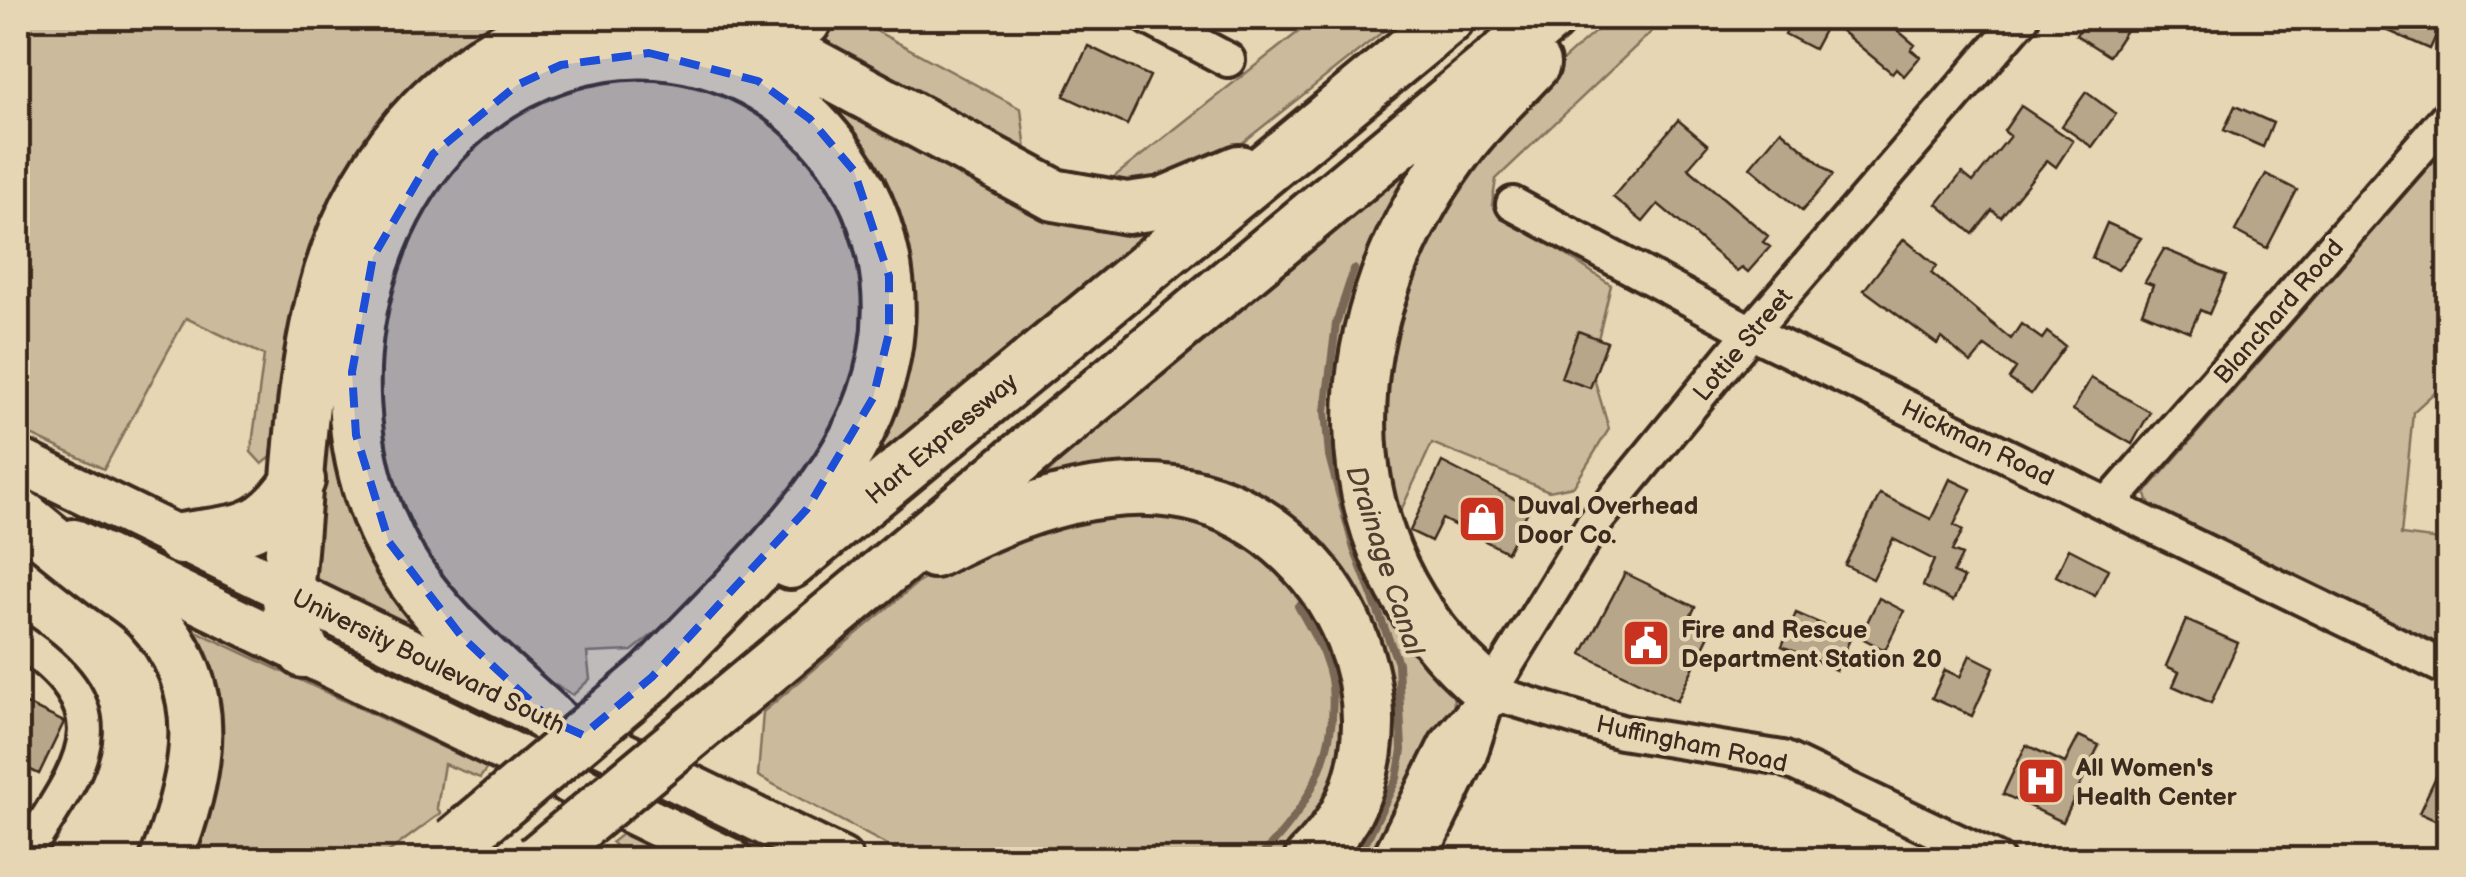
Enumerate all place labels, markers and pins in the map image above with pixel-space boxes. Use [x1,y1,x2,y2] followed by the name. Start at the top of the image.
[1517,491,1698,551] place label: Duval Overhead Door Co.
[1456,493,1508,545] shop icon: Duval Overhead Door Co.
[1681,615,1942,675] place label: Fire and Rescue Department Station 20
[1620,617,1672,669] public building icon: Fire and Rescue Department Station 20
[2075,753,2238,813] place label: All Women's Health Center
[2015,755,2067,807] hospital icon: All Women's Health Center

